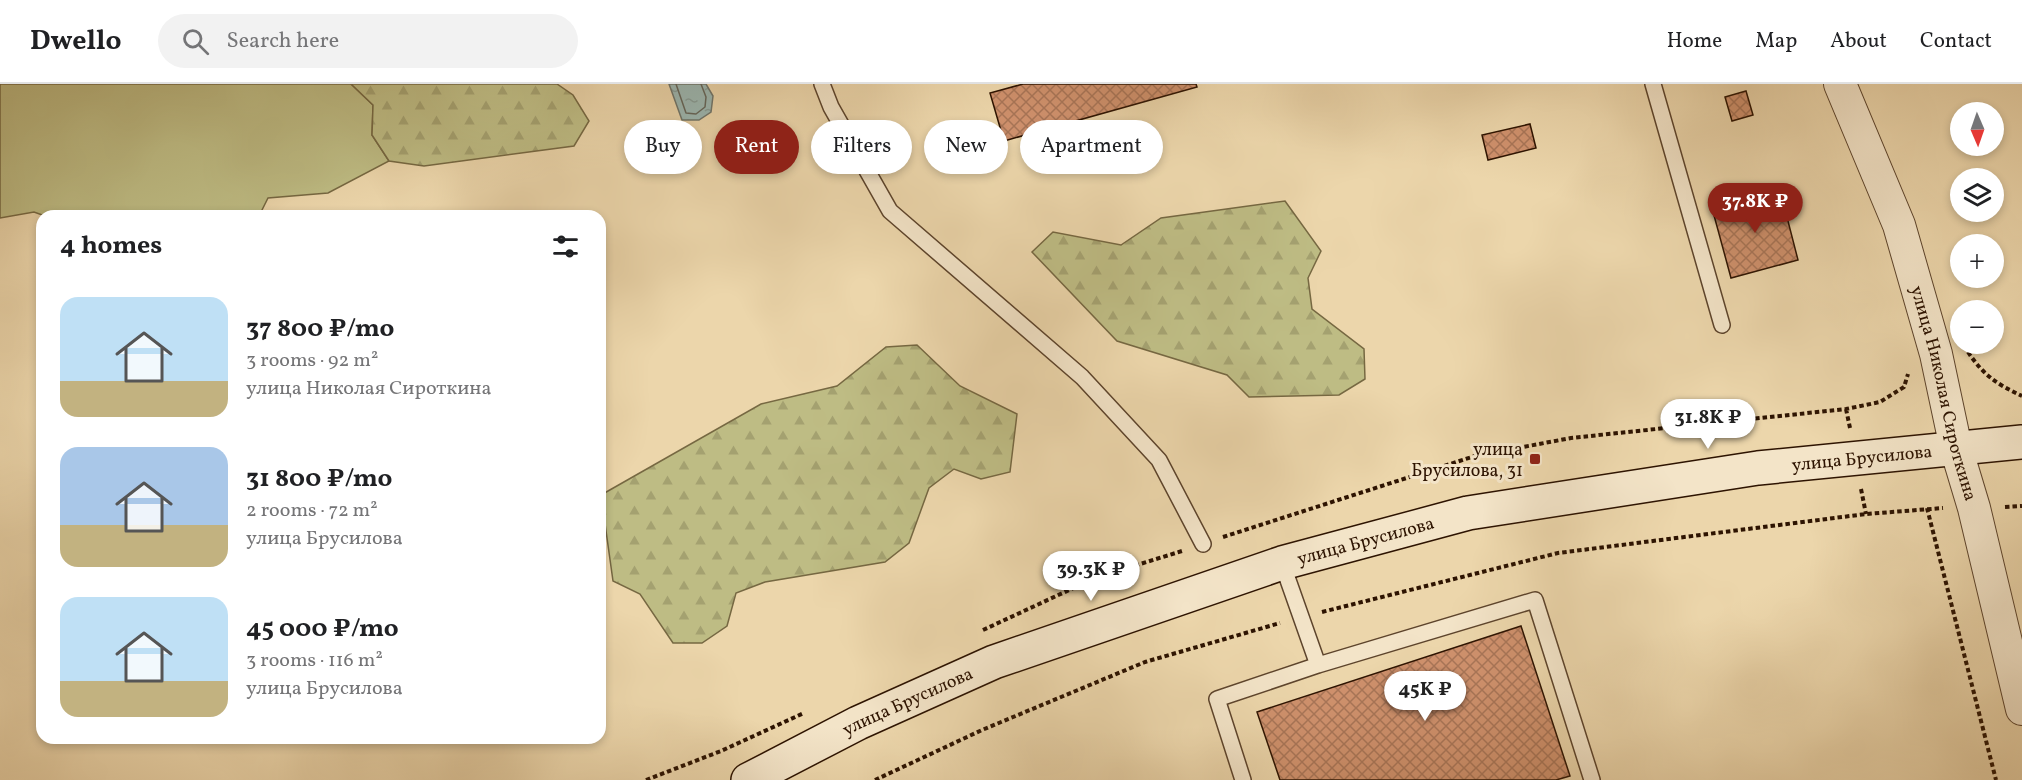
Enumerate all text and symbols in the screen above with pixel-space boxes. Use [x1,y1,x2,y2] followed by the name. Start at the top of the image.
[158,14,578,68] search box
[30,22,122,61] text: Dwello
[179,25,212,58] icon: search
[227,26,339,57] text: Search here
[1667,27,1722,56] text: Home
[1755,27,1797,56] text: Map
[1830,27,1887,56] text: About
[1920,27,1992,56] text: Contact
[1950,102,2004,156] north arrow
[1950,102,2004,354] map controls
[624,120,702,174] chip: Buy
[714,120,799,174] chip: Rent
[811,120,912,174] chip: Filters
[924,120,1008,174] chip: New
[1020,120,1163,174] chip: Apartment
[1950,168,2004,222] button: layers
[1700,183,1810,234] pin: 37.8K ₽
[1722,188,1788,216] text: 37.8K ₽
[60,228,162,264] text: 4 homes
[549,230,582,263] icon: filters
[1950,234,2004,288] button: +
[1903,283,1982,504] street label: улица Николая Сироткина
[1950,300,2004,354] button: −
[246,311,394,347] text: 37 800 ₽/mo
[108,321,180,393] icon: home
[246,347,378,375] text: 3 rooms · 92 m²
[246,375,491,403] text: улица Николая Сироткина
[1653,399,1763,450] pin: 31.8K ₽
[1674,404,1742,432] text: 31.8K ₽
[1411,438,1523,484] place label: улица Брусилова, 31
[1791,440,1934,479] street label: улица Брусилова
[1528,452,1542,466] marker: улица Брусилова, 31
[246,461,392,497] text: 31 800 ₽/mo
[108,471,180,543] icon: home
[246,497,378,525] text: 2 rooms · 72 m²
[1295,512,1437,572] street label: улица Брусилова
[246,525,403,553] text: улица Брусилова
[1036,551,1146,602] pin: 39.3K ₽
[1057,556,1125,584] text: 39.3K ₽
[246,611,399,647] text: 45 000 ₽/mo
[108,621,180,693] icon: home
[246,647,383,675] text: 3 rooms · 116 m²
[838,662,977,743] street label: улица Брусилова
[1383,671,1467,722] pin: 45K ₽
[246,675,403,703] text: улица Брусилова
[1398,676,1452,704] text: 45K ₽

